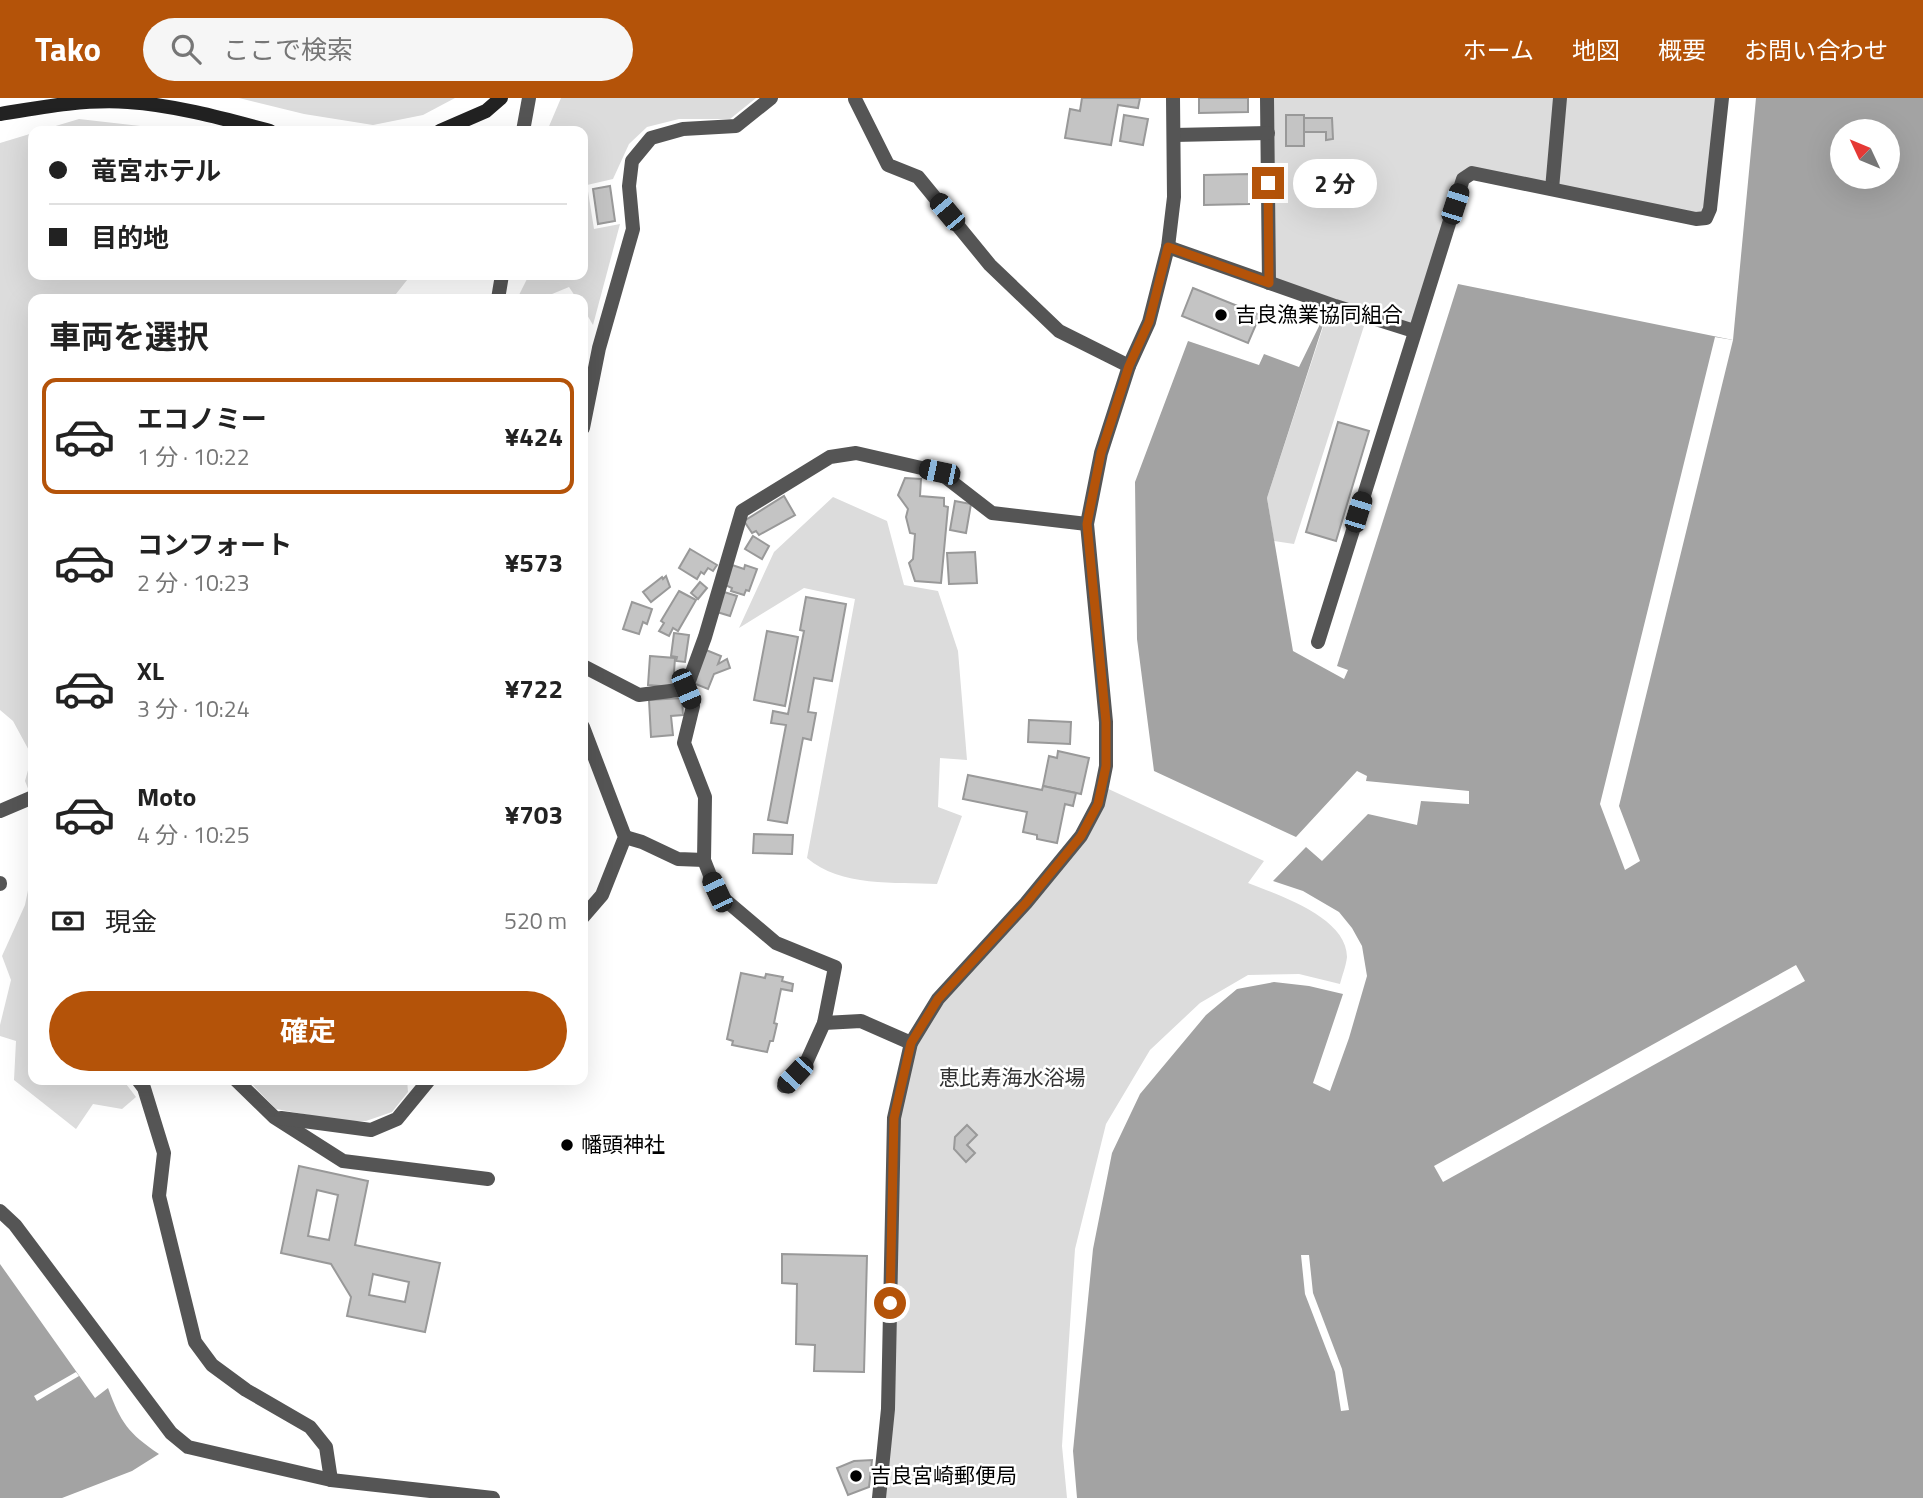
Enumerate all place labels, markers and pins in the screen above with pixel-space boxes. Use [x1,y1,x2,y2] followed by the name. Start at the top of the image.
[1235,298,1403,330] place label: 吉良漁業協同組合
[1213,307,1229,323] marker: 吉良漁業協同組合
[581,1128,665,1160] place label: 幡頭神社
[559,1137,575,1153] marker: 幡頭神社
[870,1459,1017,1491] place label: 吉良宮崎郵便局
[848,1468,864,1484] marker: 吉良宮崎郵便局

